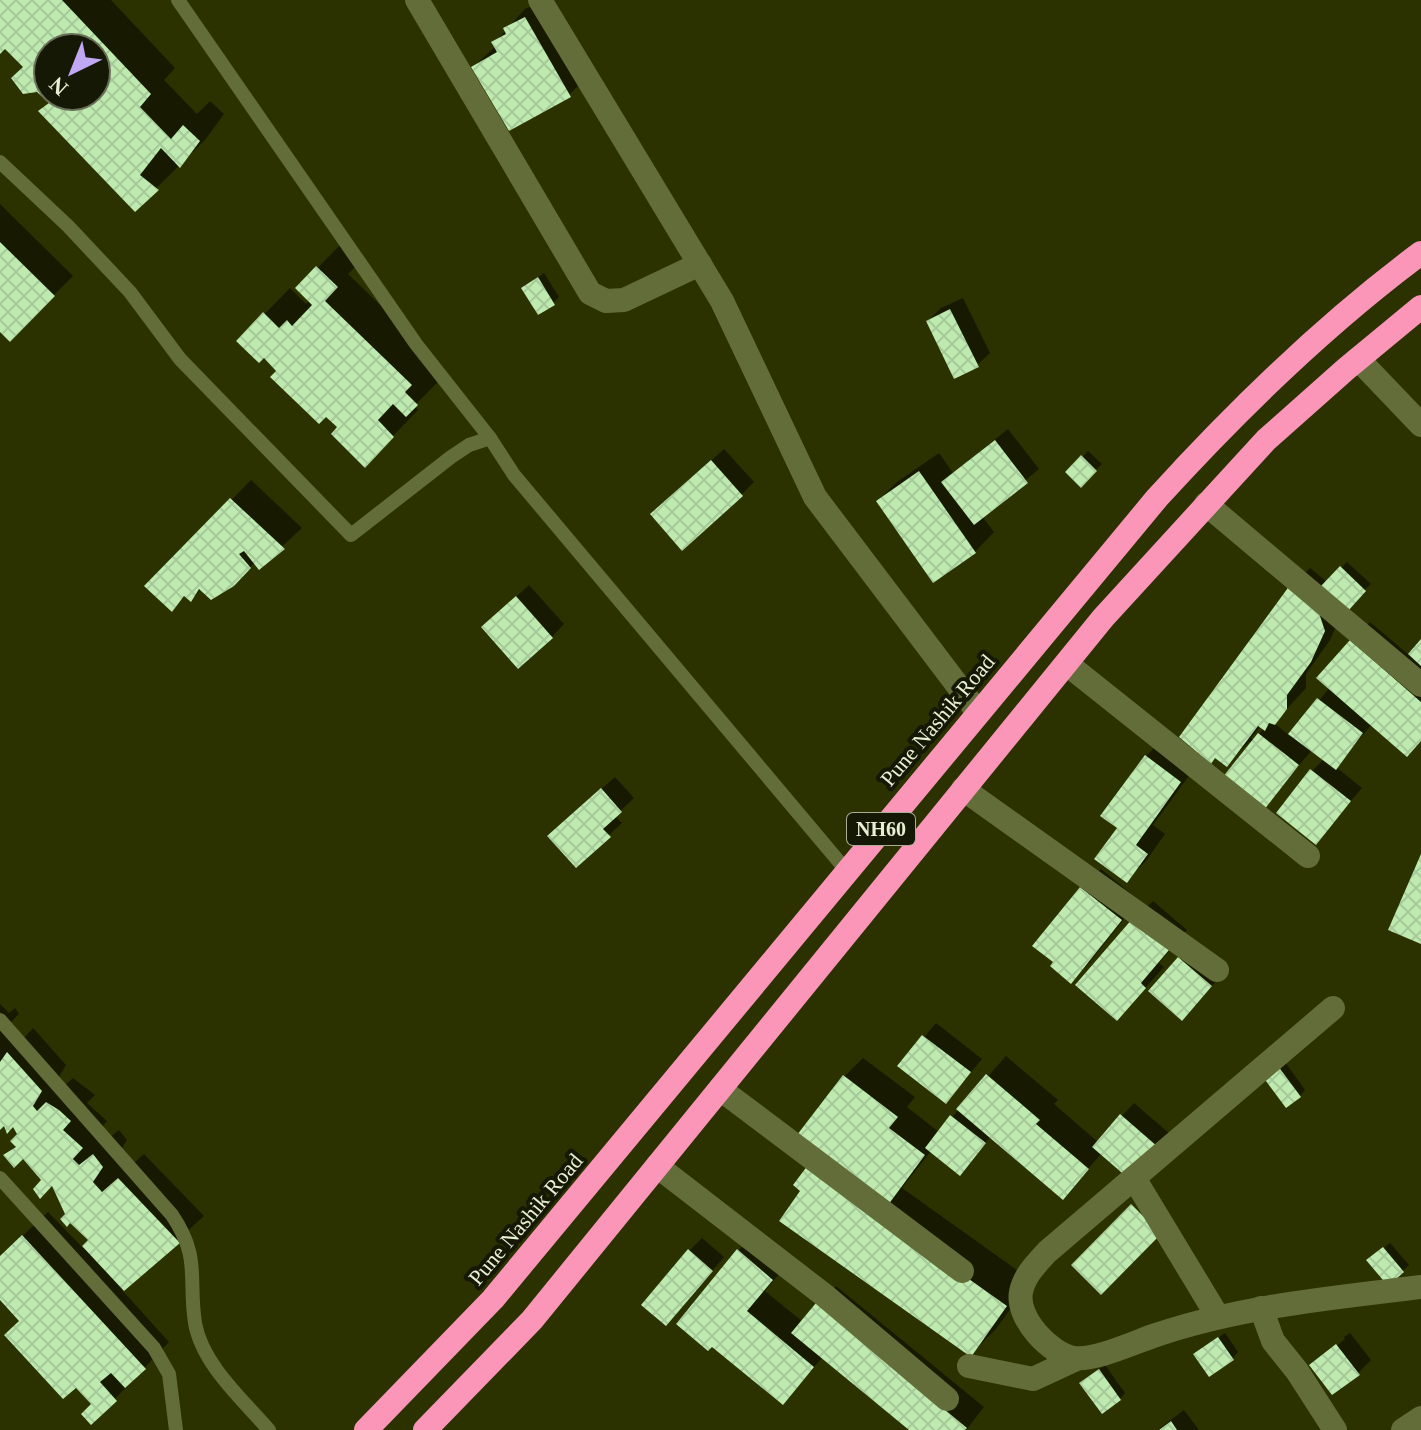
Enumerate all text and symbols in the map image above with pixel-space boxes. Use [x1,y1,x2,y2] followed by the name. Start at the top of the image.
[32,32,112,112] north arrow
[44,72,73,101] text: N
[875,650,1000,791] street label: Pune Nashik Road
[847,813,915,845] road number: NH60
[463,1149,588,1290] street label: Pune Nashik Road

